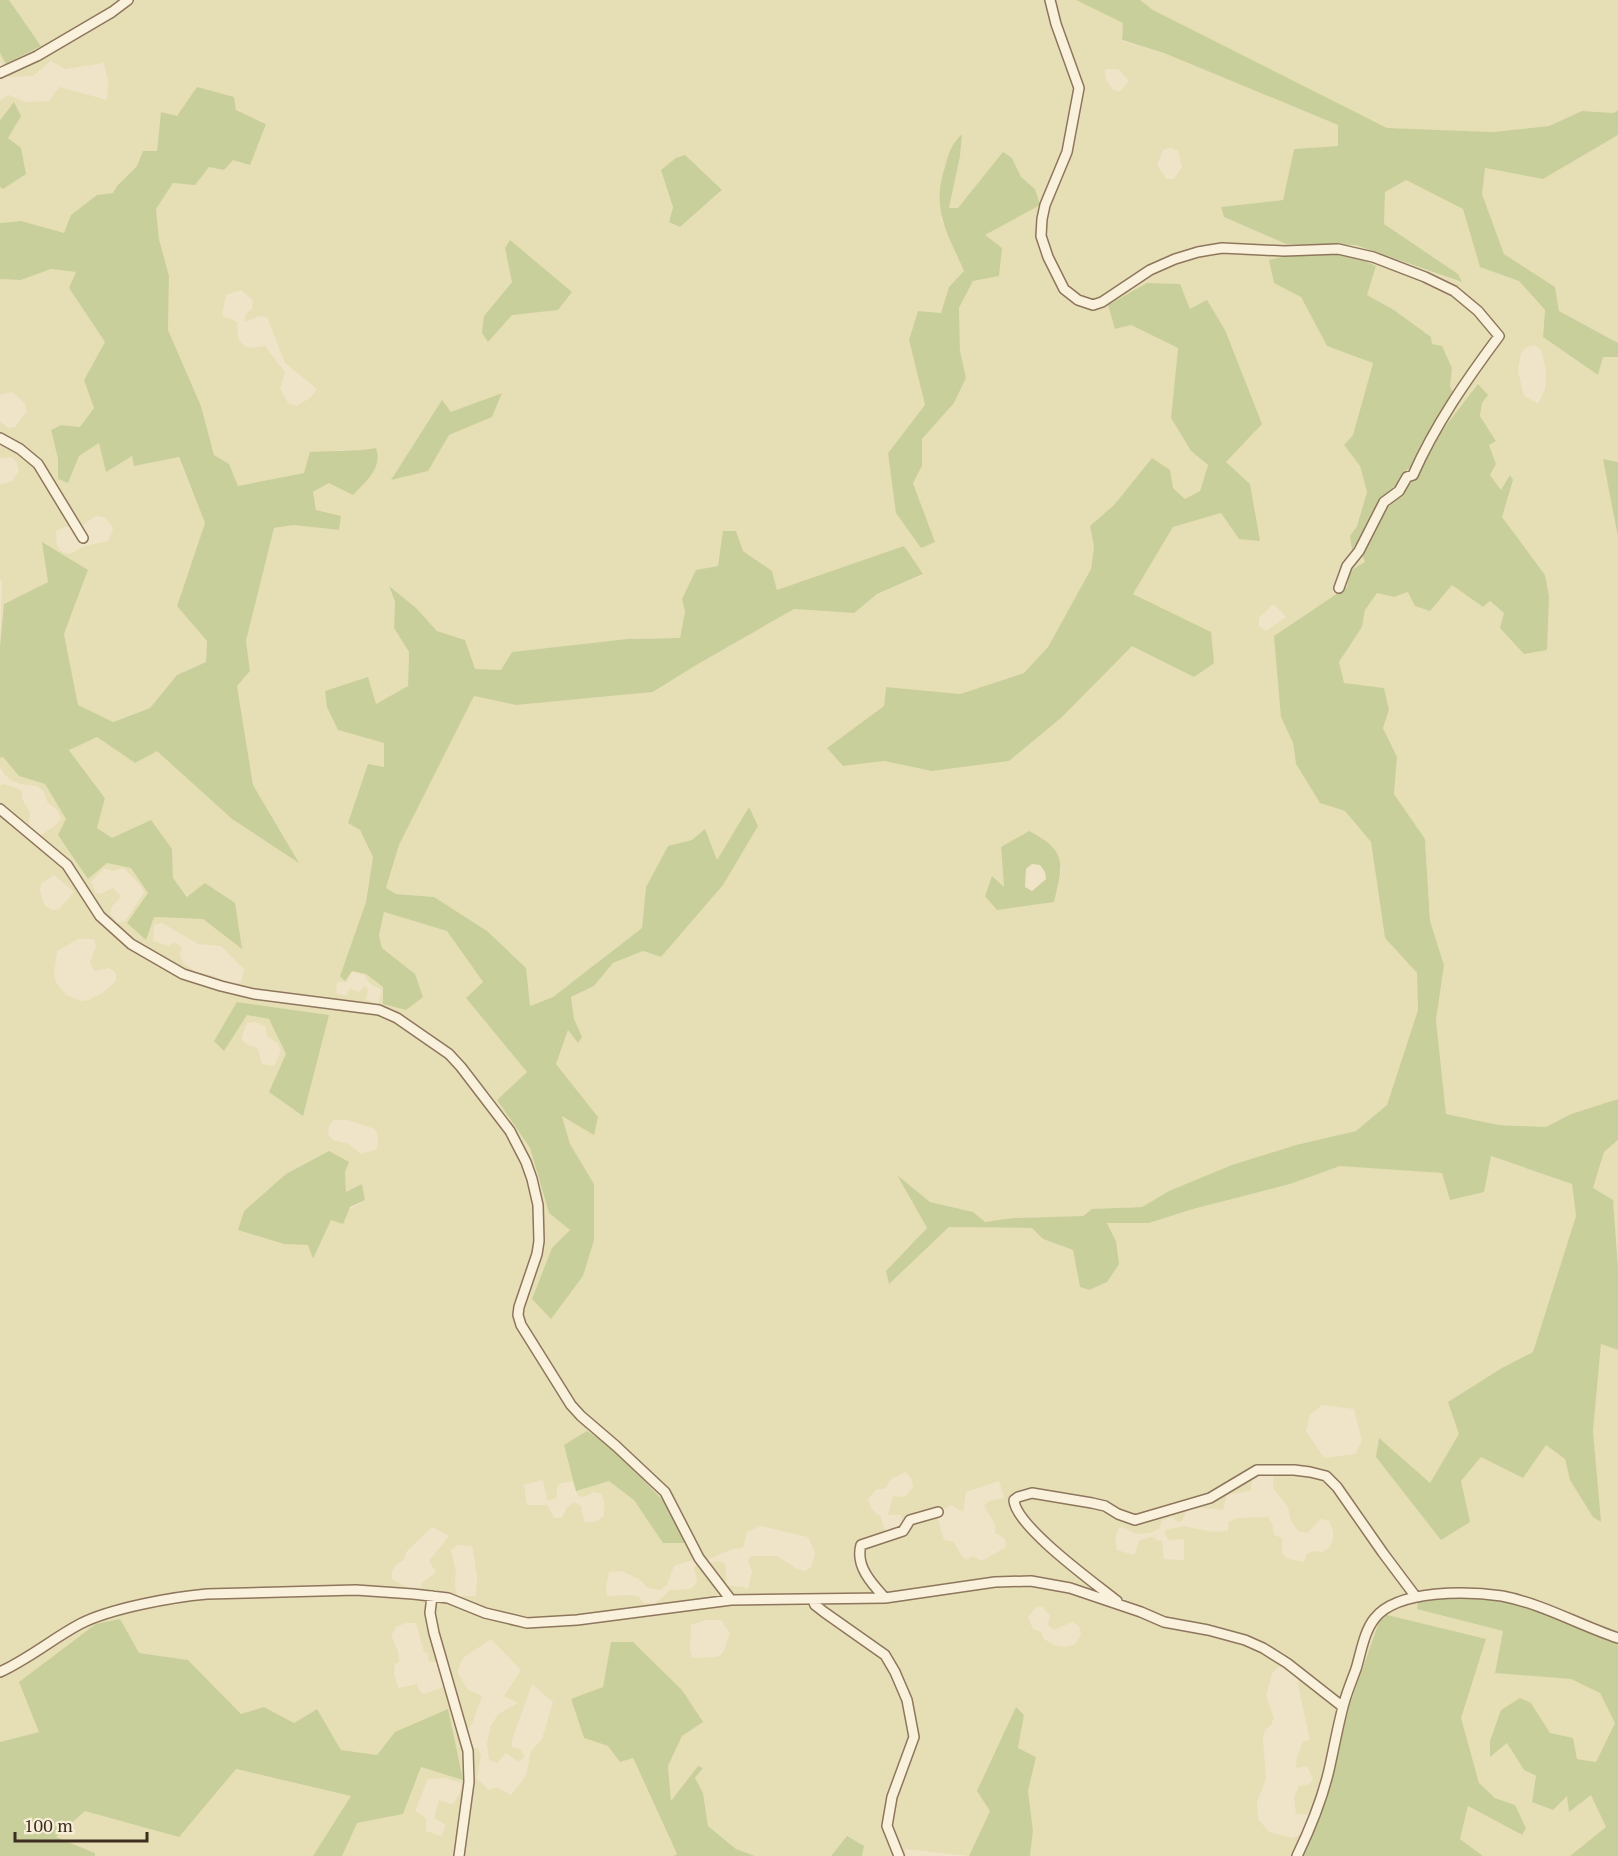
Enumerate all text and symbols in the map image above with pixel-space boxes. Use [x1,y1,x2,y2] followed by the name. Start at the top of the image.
[15,1805,147,1843] scale bar
[24,1813,73,1837] text: 100 m

